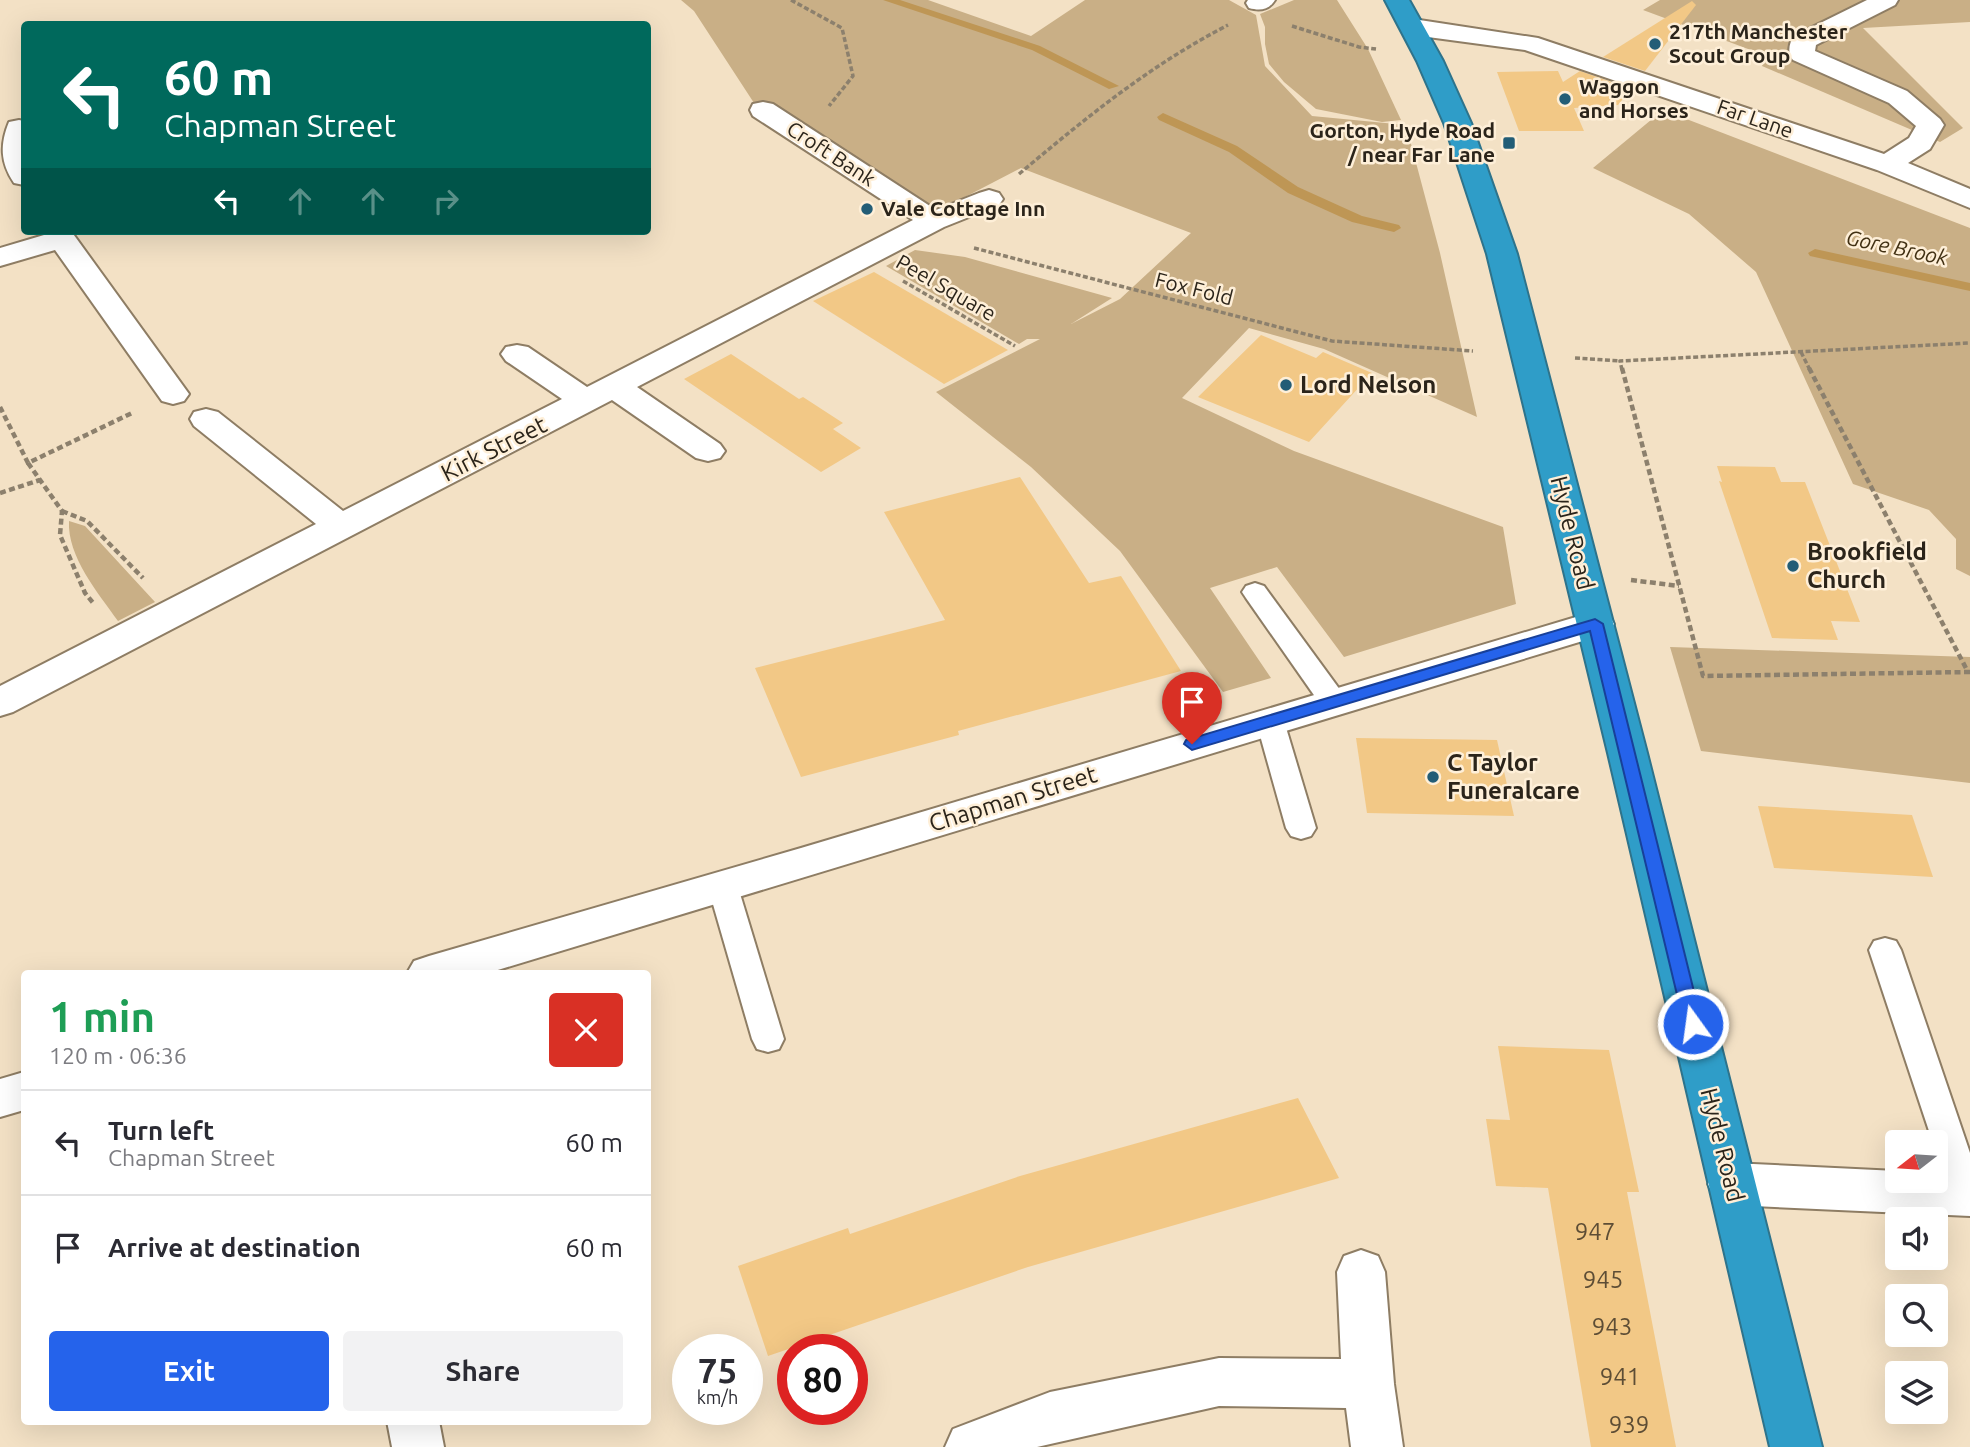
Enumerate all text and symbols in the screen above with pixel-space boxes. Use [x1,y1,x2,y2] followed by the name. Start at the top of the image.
[1669,19,1848,67] place label: 217th Manchester Scout Group
[1647,36,1663,52] marker: 217th Manchester Scout Group
[49,49,140,140] icon: left
[164,49,273,104] text: 60 m
[1579,74,1689,122] place label: Waggon and Horses
[1557,91,1573,107] marker: Waggon and Horses
[1714,94,1797,142] street label: Far Lane
[164,107,396,143] text: Chapman Street
[783,116,881,191] street label: Croft Bank
[1310,118,1495,166] place label: Gorton, Hyde Road / near Far Lane
[1501,135,1517,151] marker: Gorton, Hyde Road / near Far Lane
[208,182,246,220] icon: left
[281,182,319,220] icon: ahead
[354,182,392,220] icon: ahead
[427,182,465,220] icon: right
[881,196,1045,220] place label: Vale Cottage Inn
[859,201,875,217] marker: Vale Cottage Inn
[1844,225,1950,270] water label: Gore Brook
[892,249,1001,325] street label: Peel Square
[1153,267,1236,309] street label: Fox Fold
[1300,371,1436,398] place label: Lord Nelson
[1278,377,1294,393] marker: Lord Nelson
[437,410,551,487] street label: Kirk Street
[1545,473,1600,593] street label: Hyde Road
[1807,538,1927,593] place label: Brookfield Church
[1785,558,1801,574] marker: Brookfield Church
[1162,672,1222,744] pin
[1173,683,1211,721] icon: arrive
[1447,749,1580,804] place label: C Taylor Funeralcare
[926,760,1101,837] street label: Chapman Street
[1425,769,1441,785] marker: C Taylor Funeralcare
[1656,987,1730,1061] position arrow
[49,993,155,1040] text: 1 min
[549,993,623,1067] button: close
[49,1043,187,1068] text: 120 m · 06:36
[1695,1085,1750,1205] street label: Hyde Road
[108,1116,214,1145] text: Turn left
[49,1124,87,1162] icon: left
[565,1128,623,1157] text: 60 m
[1885,1130,1948,1194] north arrow
[1885,1130,1948,1424] map controls
[108,1145,275,1170] text: Chapman Street
[1885,1207,1948,1270] button: sound
[1575,1218,1615,1245] house number: 947
[49,1229,87,1267] icon: arrive
[108,1233,361,1262] text: Arrive at destination
[565,1233,623,1262] text: 60 m
[1583,1266,1623,1293] house number: 945
[1885,1284,1948,1347] button: search
[1592,1313,1632,1340] house number: 943
[49,1331,329,1411] button: Exit
[343,1331,623,1411] button: Share
[777,1334,868,1425] speed limit sign: 80
[698,1350,737,1390] text: 75
[1885,1361,1948,1424] button: layers
[1600,1363,1640,1390] house number: 941
[697,1387,738,1407] text: km/h
[1609,1411,1649,1438] house number: 939

